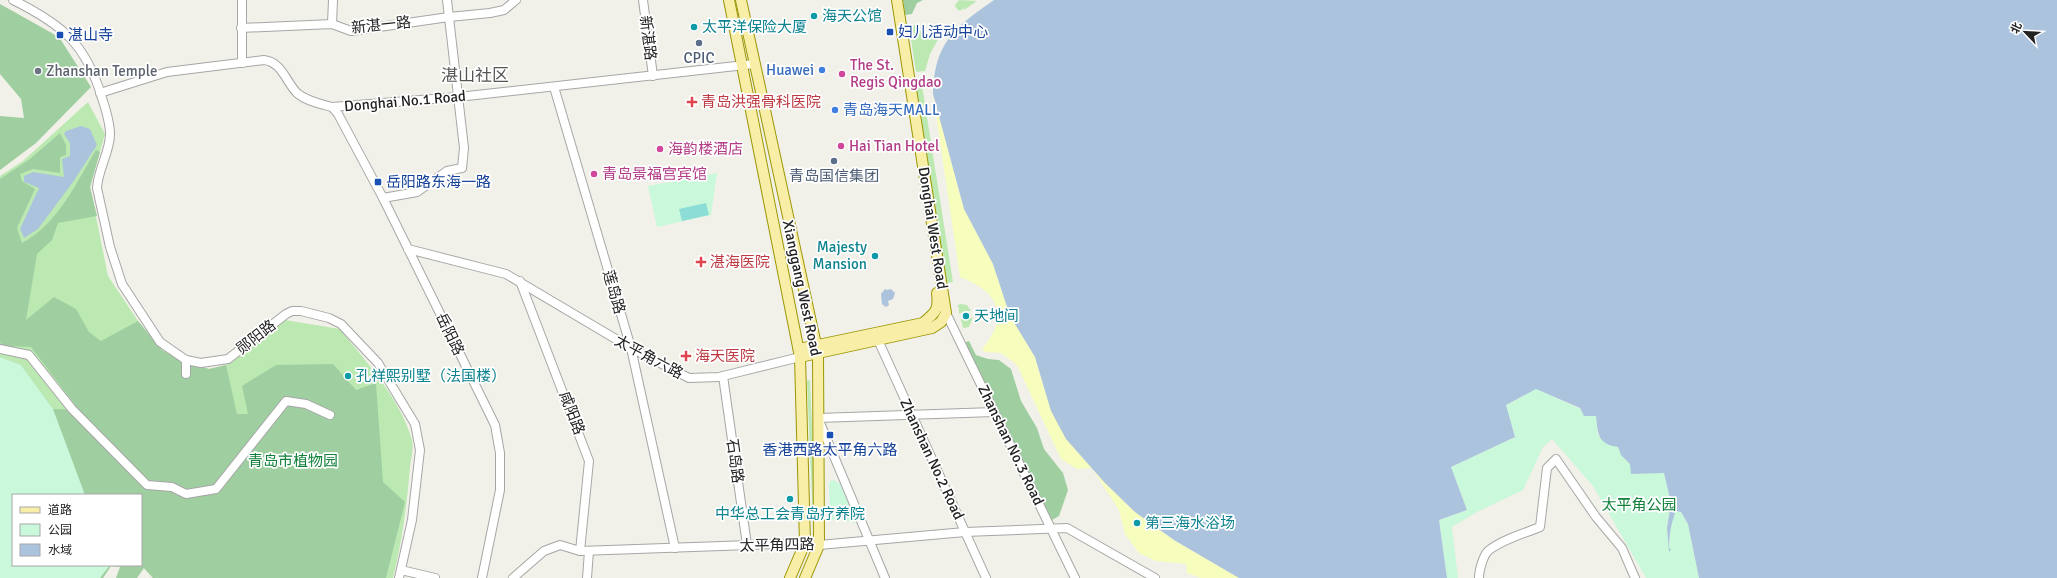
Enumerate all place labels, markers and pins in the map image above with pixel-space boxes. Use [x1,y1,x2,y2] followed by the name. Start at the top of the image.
[822,7,882,25] place label: 海天公馆
[809,11,819,21] marker: 海天公馆
[702,18,807,36] place label: 太平洋保险大厦
[689,22,699,32] marker: 太平洋保险大厦
[898,23,988,41] place label: 妇儿活动中心
[68,26,113,44] place label: 湛山寺
[885,27,895,37] marker: 妇儿活动中心
[55,30,65,40] marker: 湛山寺
[694,38,704,48] marker: CPIC
[683,49,715,67] place label: CPIC
[850,56,942,91] place label: The St. Regis Qingdao
[766,61,814,79] place label: Huawei
[46,62,158,80] place label: Zhanshan Temple
[817,65,827,75] marker: Huawei
[33,66,43,76] marker: Zhanshan Temple
[837,69,847,79] marker: The St. Regis Qingdao
[701,93,821,111] place label: 青岛洪强骨科医院
[686,96,698,108] marker: 青岛洪强骨科医院
[843,101,940,119] place label: 青岛海天MALL
[830,105,840,115] marker: 青岛海天MALL
[849,137,939,155] place label: Hai Tian Hotel
[668,140,743,158] place label: 海韵楼酒店
[836,141,846,151] marker: Hai Tian Hotel
[655,144,665,154] marker: 海韵楼酒店
[829,156,839,166] marker: 青岛国信集团
[602,165,707,183] place label: 青岛景福宫宾馆
[789,167,879,185] place label: 青岛国信集团
[589,169,599,179] marker: 青岛景福宫宾馆
[386,173,491,191] place label: 岳阳路东海一路
[373,177,383,187] marker: 岳阳路东海一路
[812,238,867,273] place label: Majesty Mansion
[870,251,880,261] marker: Majesty Mansion
[710,253,770,271] place label: 湛海医院
[695,256,707,268] marker: 湛海医院
[974,307,1019,325] place label: 天地间
[961,311,971,321] marker: 天地间
[695,347,755,365] place label: 海天医院
[680,350,692,362] marker: 海天医院
[356,367,506,385] place label: 孔祥熙别墅（法国楼）
[343,371,353,381] marker: 孔祥熙别墅（法国楼）
[825,430,835,440] marker: 香港西路太平角六路
[762,441,898,459] place label: 香港西路太平角六路
[785,494,795,504] marker: 中华总工会青岛疗养院
[715,505,865,523] place label: 中华总工会青岛疗养院
[1145,514,1235,532] place label: 第三海水浴场
[1132,518,1142,528] marker: 第三海水浴场

